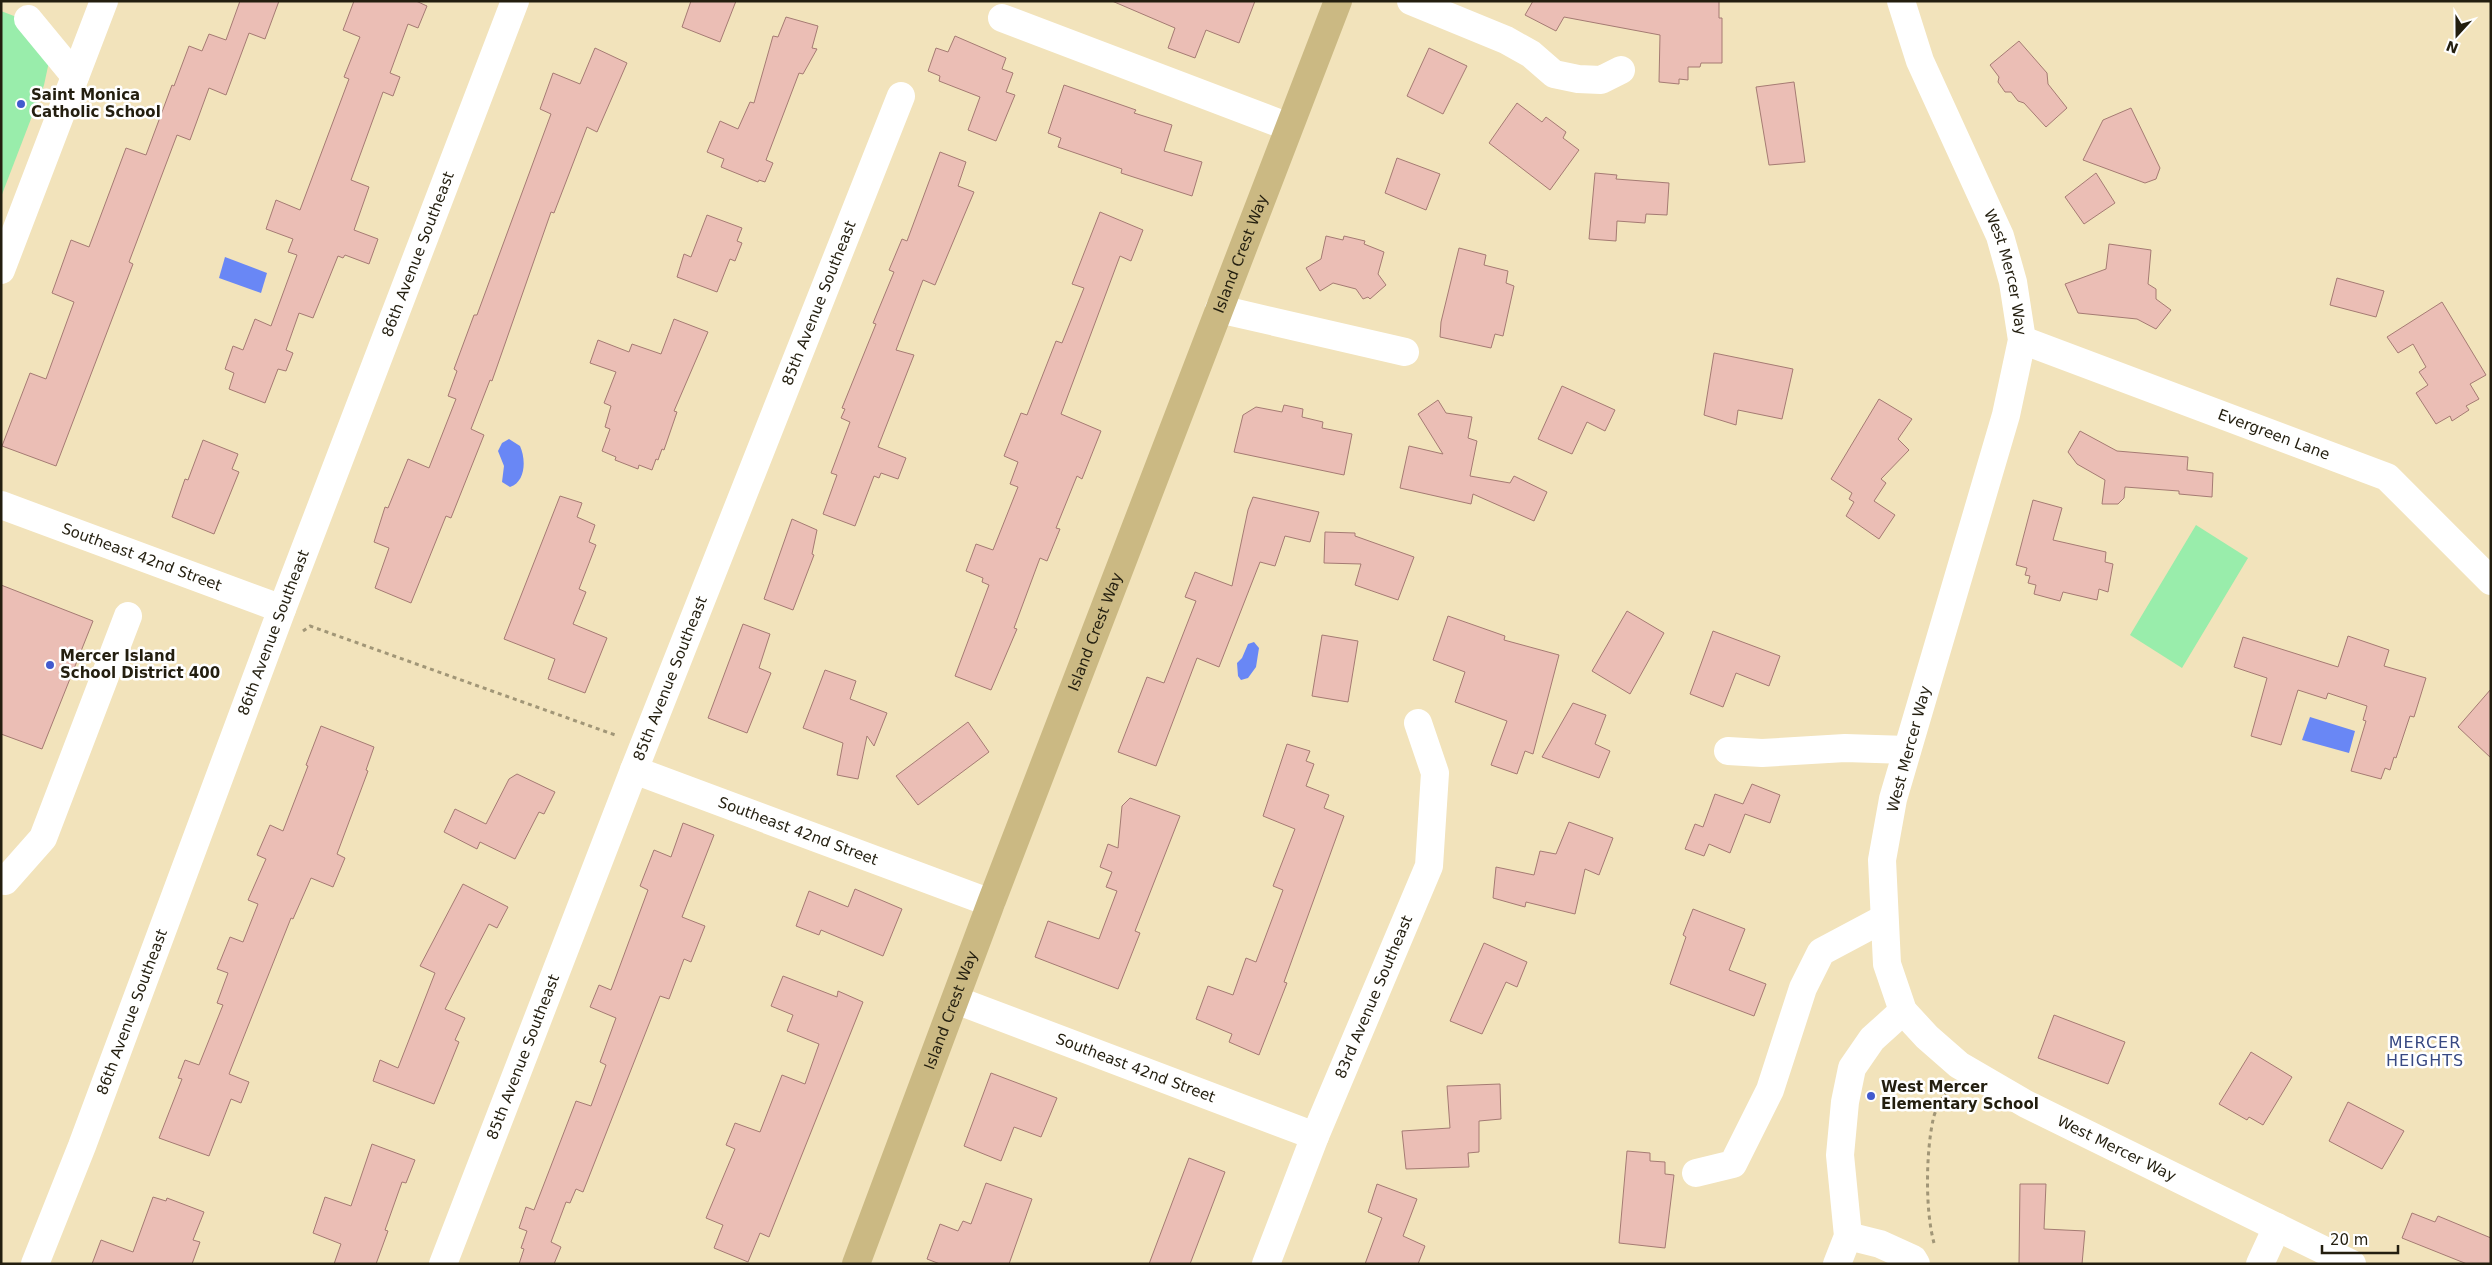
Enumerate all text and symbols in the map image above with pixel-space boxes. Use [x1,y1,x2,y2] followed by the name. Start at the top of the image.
[2432,10,2482,60] north arrow
[2444,38,2461,57] text: N
[31,86,161,121] place label: Saint Monica Catholic School
[15,98,27,110] marker: Saint Monica Catholic School
[378,169,458,339] street label: 86th Avenue Southeast
[1210,192,1272,316] street label: Island Crest Way
[1980,206,2030,337] street label: West Mercer Way
[778,218,860,388] street label: 85th Avenue Southeast
[2215,405,2332,464] street label: Evergreen Lane
[59,519,224,595] street label: Southeast 42nd Street
[234,547,313,718] street label: 86th Avenue Southeast
[1064,570,1126,694] street label: Island Crest Way
[630,593,711,764] street label: 85th Avenue Southeast
[60,647,220,682] place label: Mercer Island School District 400
[44,659,56,671] marker: Mercer Island School District 400
[1883,684,1935,814] street label: West Mercer Way
[716,793,880,869] street label: Southeast 42nd Street
[1331,912,1416,1081] street label: 83rd Avenue Southeast
[93,926,171,1097] street label: 86th Avenue Southeast
[921,948,981,1072] street label: Island Crest Way
[483,972,563,1142] street label: 85th Avenue Southeast
[1053,1030,1218,1106] street label: Southeast 42nd Street
[2386,1033,2464,1070] district label: MERCER HEIGHTS
[1881,1078,2039,1113] place label: West Mercer Elementary School
[1865,1090,1877,1102] marker: West Mercer Elementary School
[2054,1112,2179,1185] street label: West Mercer Way
[2322,1222,2398,1254] scale bar
[2330,1231,2368,1249] text: 20 m

